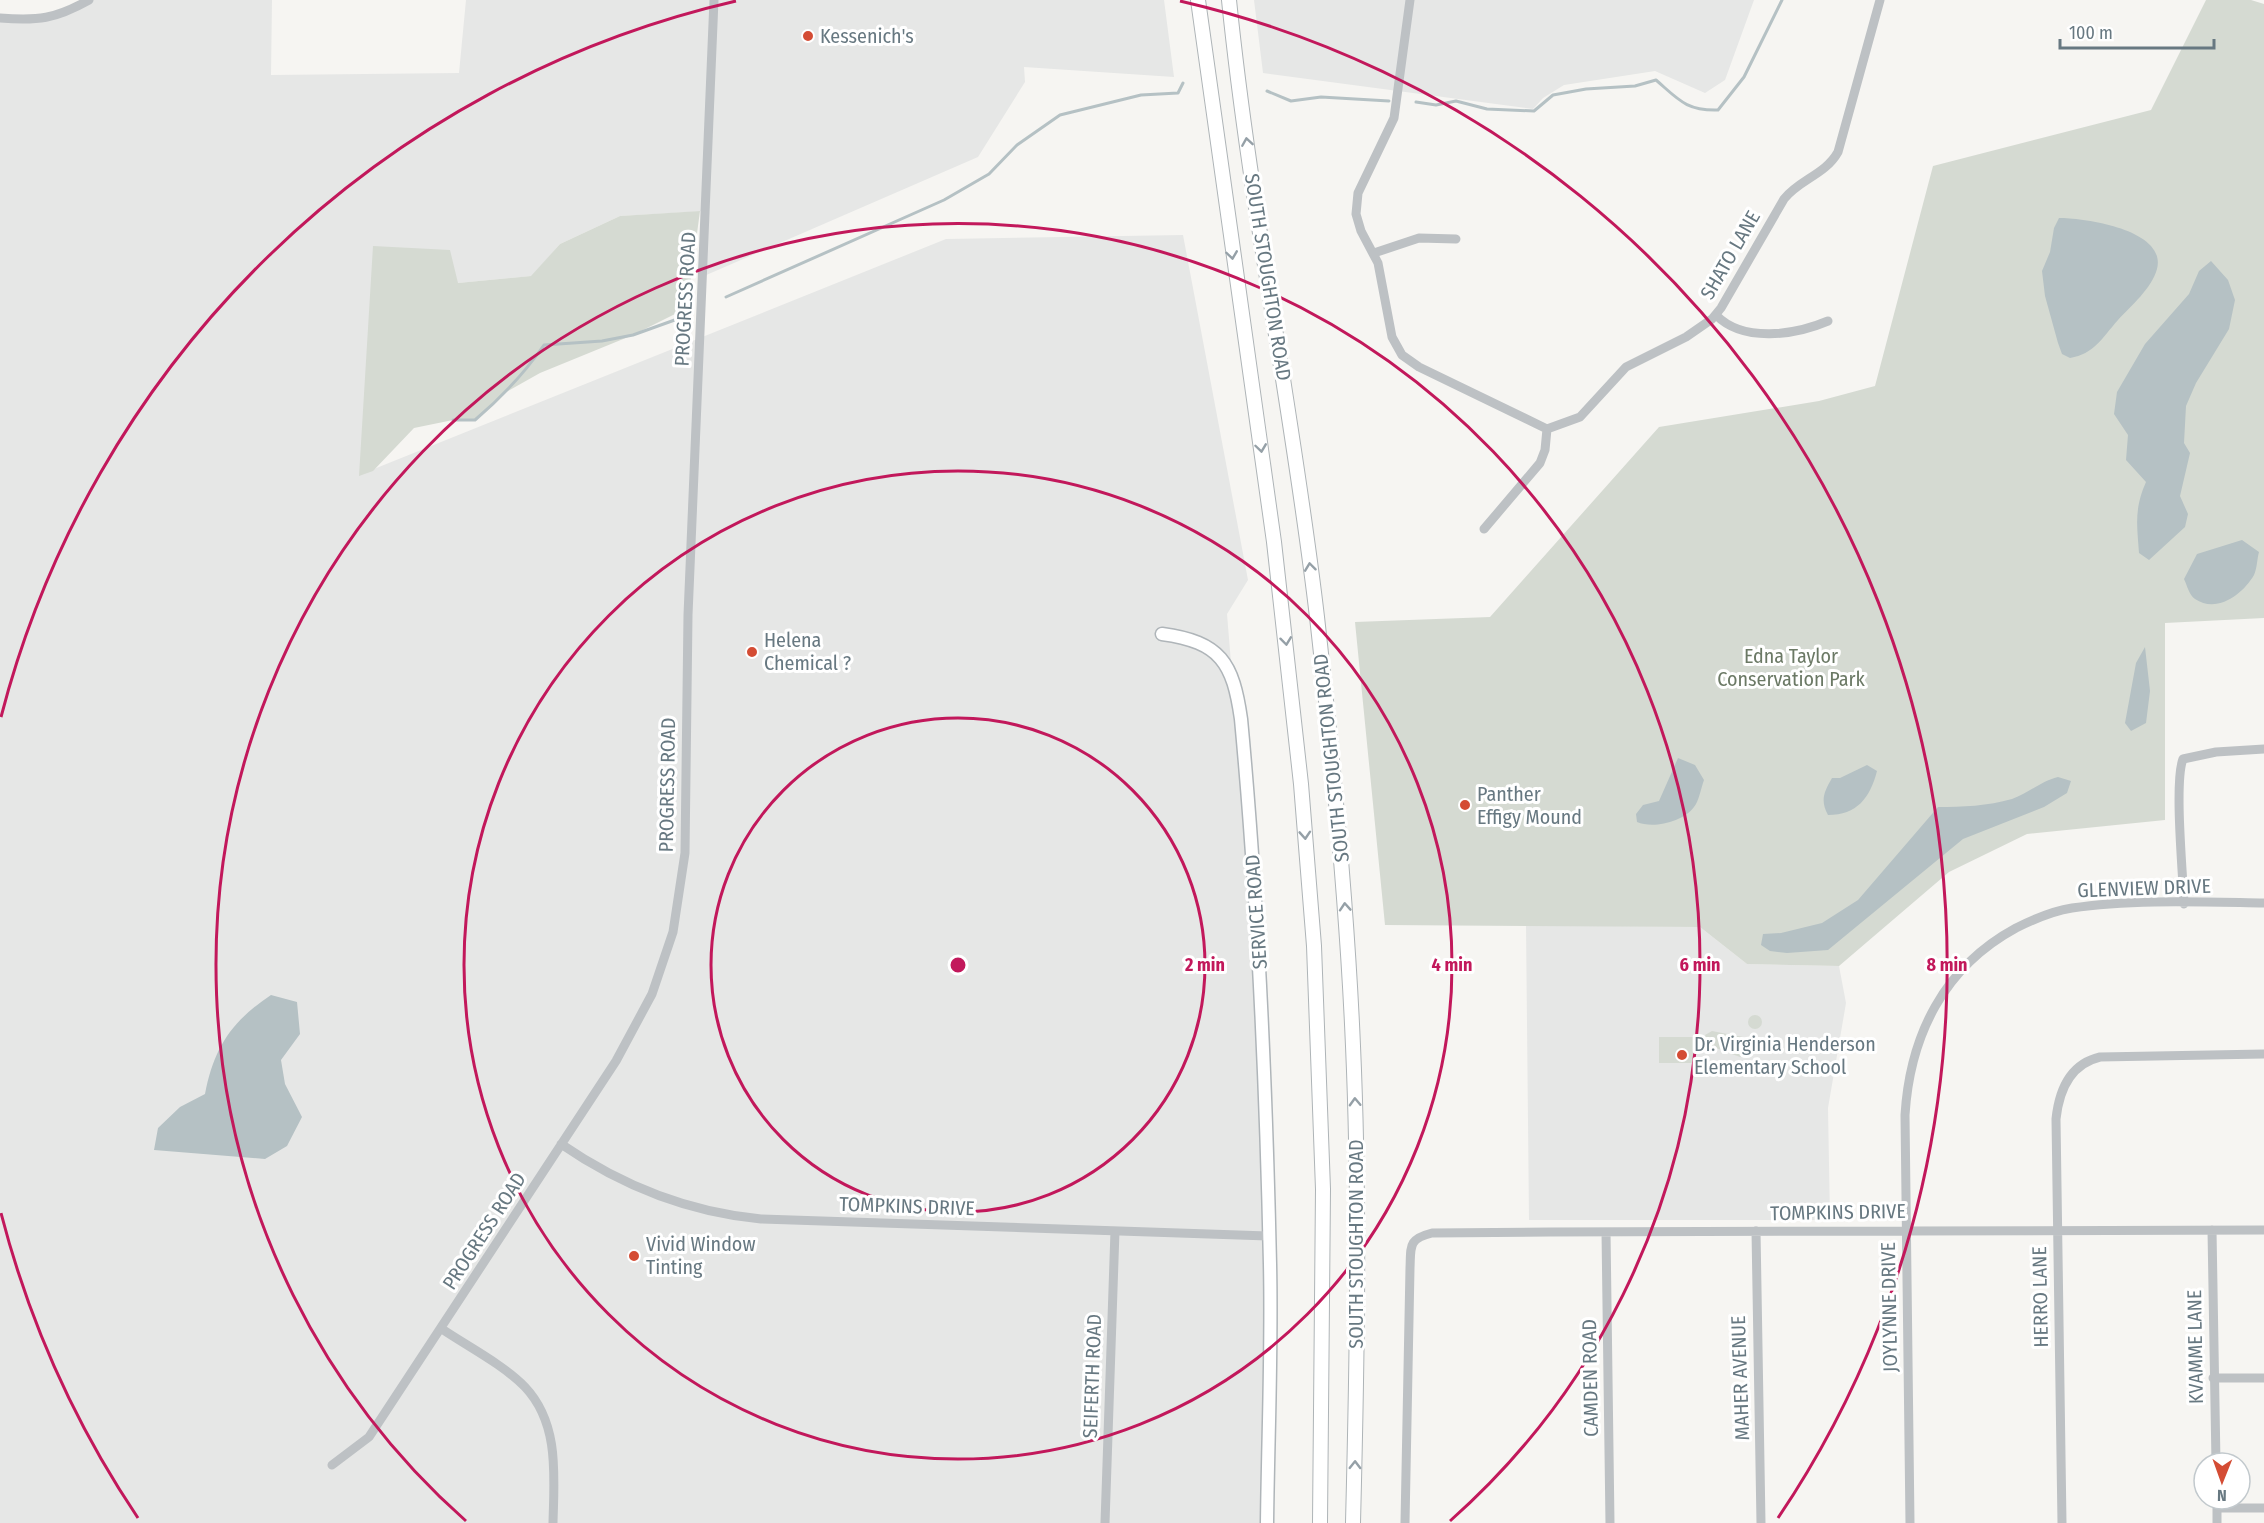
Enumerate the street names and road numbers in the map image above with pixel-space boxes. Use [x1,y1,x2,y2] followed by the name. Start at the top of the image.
[1240,172,1296,382] street label: SOUTH STOUGHTON ROAD
[1695,206,1765,304] street label: SHATO LANE
[669,231,701,367] street label: PROGRESS ROAD
[1308,653,1354,863] street label: SOUTH STOUGHTON ROAD
[654,717,680,853] street label: PROGRESS ROAD
[1240,854,1272,970] street label: SERVICE ROAD
[2077,874,2211,902] street label: GLENVIEW DRIVE
[1344,1139,1368,1349] street label: SOUTH STOUGHTON ROAD
[437,1168,531,1294] street label: PROGRESS ROAD
[839,1192,975,1220] street label: TOMPKINS DRIVE
[1770,1199,1906,1225] street label: TOMPKINS DRIVE
[1876,1242,1902,1372] street label: JOYLYNNE DRIVE
[2027,1246,2053,1348] street label: HERRO LANE
[2182,1290,2208,1404] street label: KVAMME LANE
[1078,1313,1106,1439] street label: SEIFERTH ROAD
[1726,1315,1754,1441] street label: MAHER AVENUE
[1577,1319,1603,1437] street label: CAMDEN ROAD

